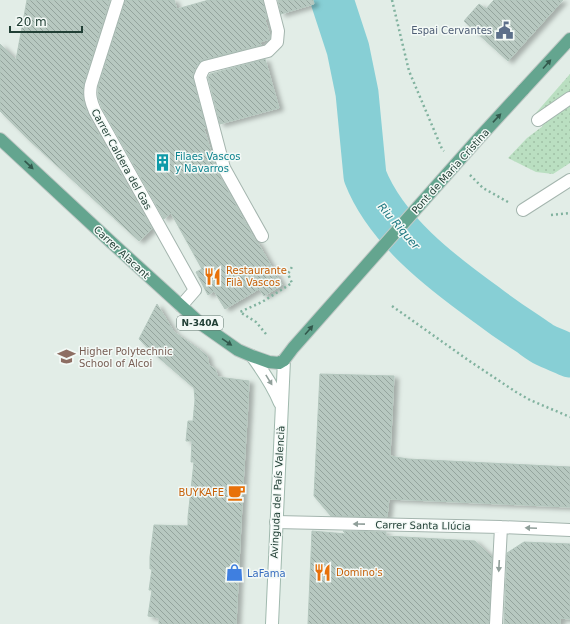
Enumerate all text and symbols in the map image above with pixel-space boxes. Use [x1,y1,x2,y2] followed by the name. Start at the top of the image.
[10,8,82,34] scale bar
[16,15,47,29] text: 20 m
[495,20,515,40] public building icon: Espai Cervantes
[411,25,492,36] place label: Espai Cervantes
[542,59,551,70] one-way arrow
[89,107,154,212] street label: Carrer Caldera del Gas
[493,113,502,123] one-way arrow
[409,127,491,216] street label: Pont de Maria Cristina
[175,151,240,174] place label: Filaes Vascos y Navarros
[152,152,172,172] building icon: Filaes Vascos y Navarros
[24,160,33,169] one-way arrow
[375,201,423,253] water label: Riu Riquer
[92,224,152,281] street label: Carrer Alacant
[226,265,287,288] place label: Restaurante Filà Vascos
[203,266,223,286] restaurant icon: Restaurante Filà Vascos
[177,316,223,330] road number: N-340A
[304,326,313,335] one-way arrow
[221,338,232,346] one-way arrow
[79,346,172,369] place label: Higher Polytechnic School of Alcoi
[56,347,76,367] school or university icon: Higher Polytechnic School of Alcoi
[265,374,272,386] one-way arrow
[269,425,286,559] street label: Avinguda del País Valencià
[227,482,247,502] cafe icon: BUYKAFE
[178,487,224,498] place label: BUYKAFE
[375,519,471,532] street label: Carrer Santa Llúcia
[353,520,365,527] one-way arrow
[525,525,537,532] one-way arrow
[496,560,502,573] one-way arrow
[313,562,333,582] restaurant icon: Domino's
[224,563,244,583] shop icon: LaFama
[336,567,383,578] place label: Domino's
[247,568,286,579] place label: LaFama

